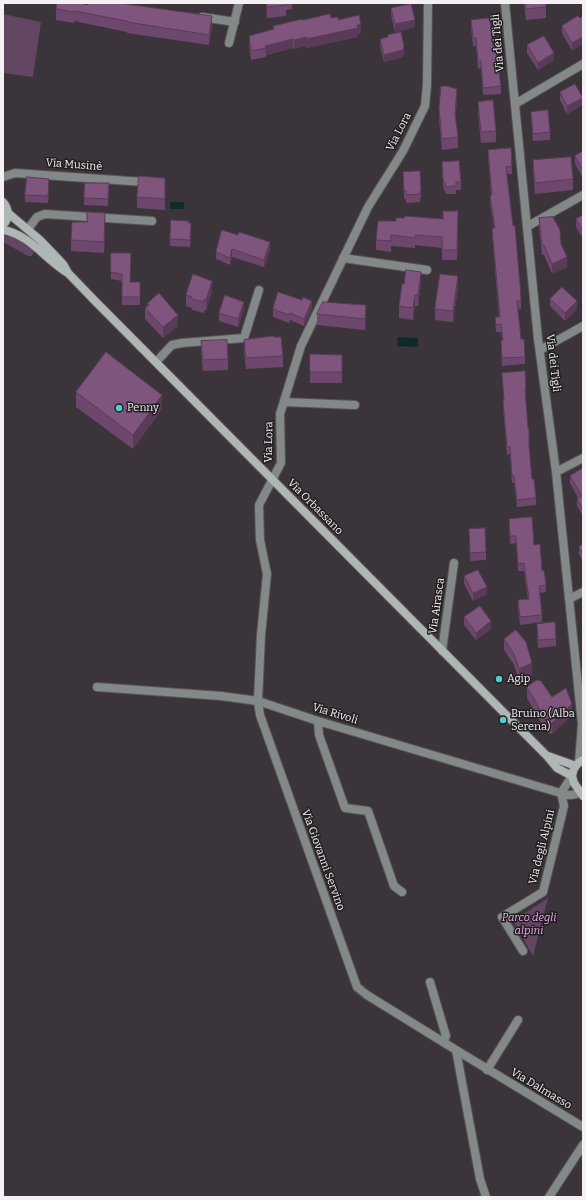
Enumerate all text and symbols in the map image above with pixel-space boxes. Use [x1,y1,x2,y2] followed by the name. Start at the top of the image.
[489,13,507,73] street label: Via dei Tigli
[384,111,414,153] street label: Via Lora
[45,156,103,174] street label: Via Musinè
[543,333,563,393] street label: Via dei Tigli
[127,401,159,415] place label: Penny
[114,403,124,413] marker: Penny
[262,421,276,463] street label: Via Lora
[284,476,346,538] street label: Via Orbassano
[427,577,447,635] street label: Via Airasca
[507,672,530,686] place label: Agip
[494,674,504,684] marker: Agip
[311,701,359,727] street label: Via Rivoli
[511,707,575,733] place label: Bruino (Alba Serena)
[498,715,508,725] marker: Bruino (Alba Serena)
[299,808,347,912] street label: Via Giovanni Servino
[526,808,558,886] street label: Via degli Alpini
[502,911,556,937] park label: Parco degli alpini
[508,1066,574,1112] street label: Via Dalmasso

